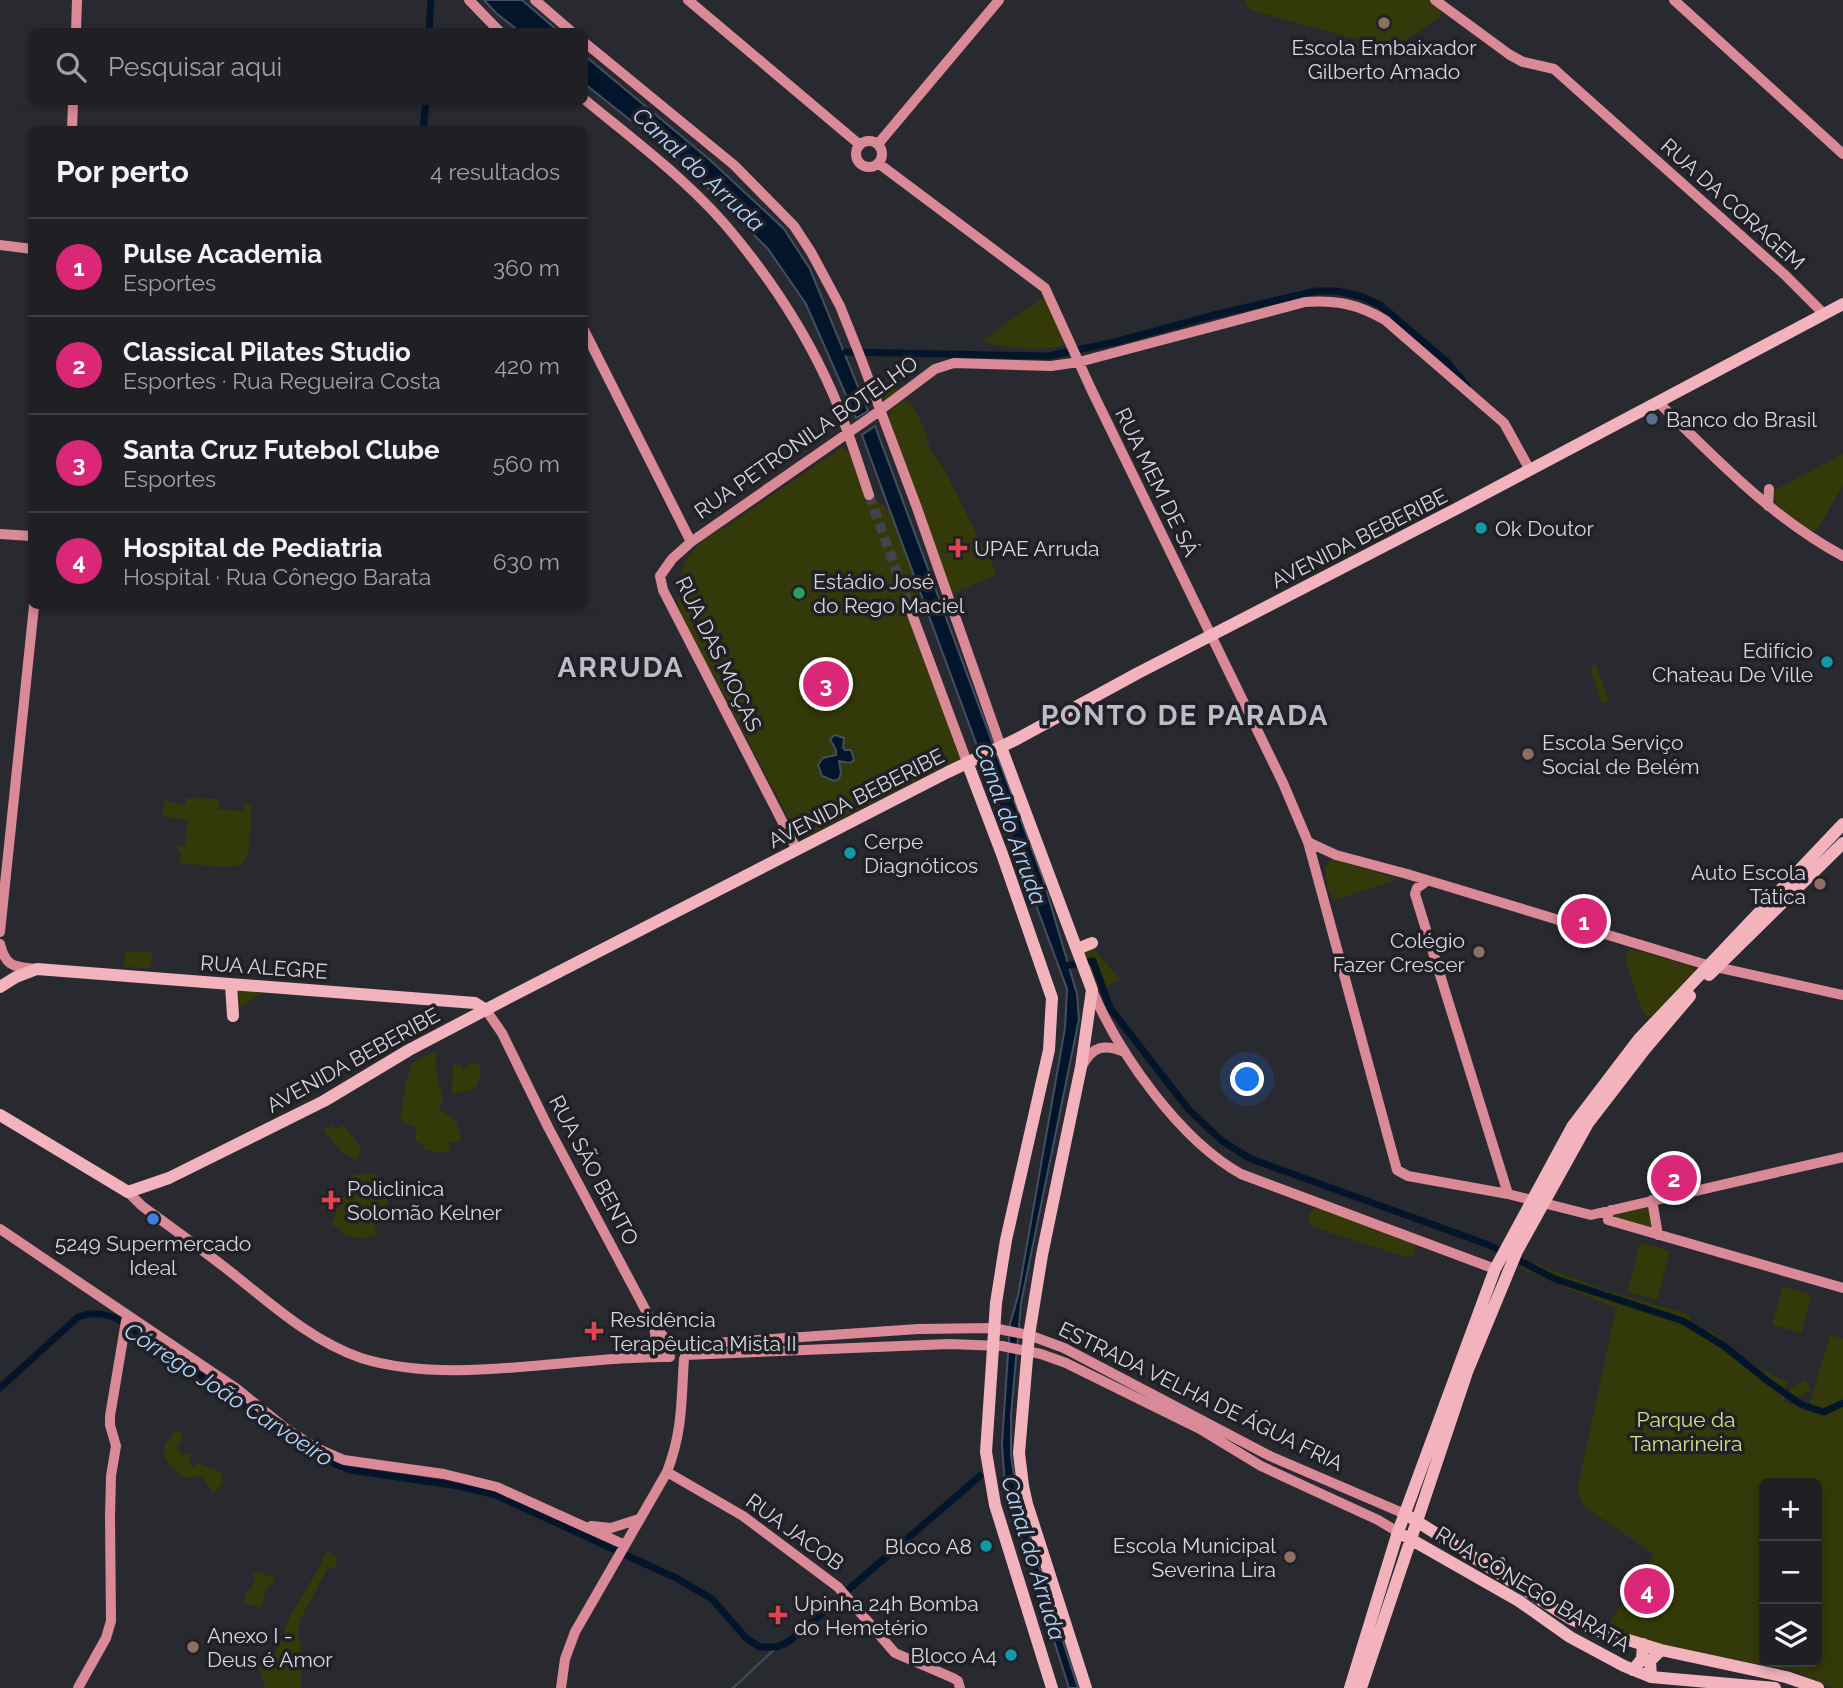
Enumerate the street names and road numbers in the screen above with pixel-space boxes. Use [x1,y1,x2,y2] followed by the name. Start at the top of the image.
[1656,133,1810,275] street label: RUA DA CORAGEM
[690,350,922,524] street label: RUA PETRONILA BOTELHO
[1110,403,1204,561] street label: RUA MEM DE SÁ
[1267,483,1451,593] street label: AVENIDA BEBERIBE
[671,572,768,736] street label: RUA DAS MOÇAS
[764,743,948,853] street label: AVENIDA BEBERIBE
[199,950,329,984] street label: RUA ALEGRE
[262,1002,444,1118] street label: AVENIDA BEBERIBE
[544,1091,644,1249] street label: RUA SÃO BENTO
[1055,1316,1347,1476] street label: ESTRADA VELHA DE ÁGUA FRIA
[741,1488,849,1576] street label: RUA JACOB
[1431,1521,1635,1657] street label: RUA CÔNEGO BARATA

